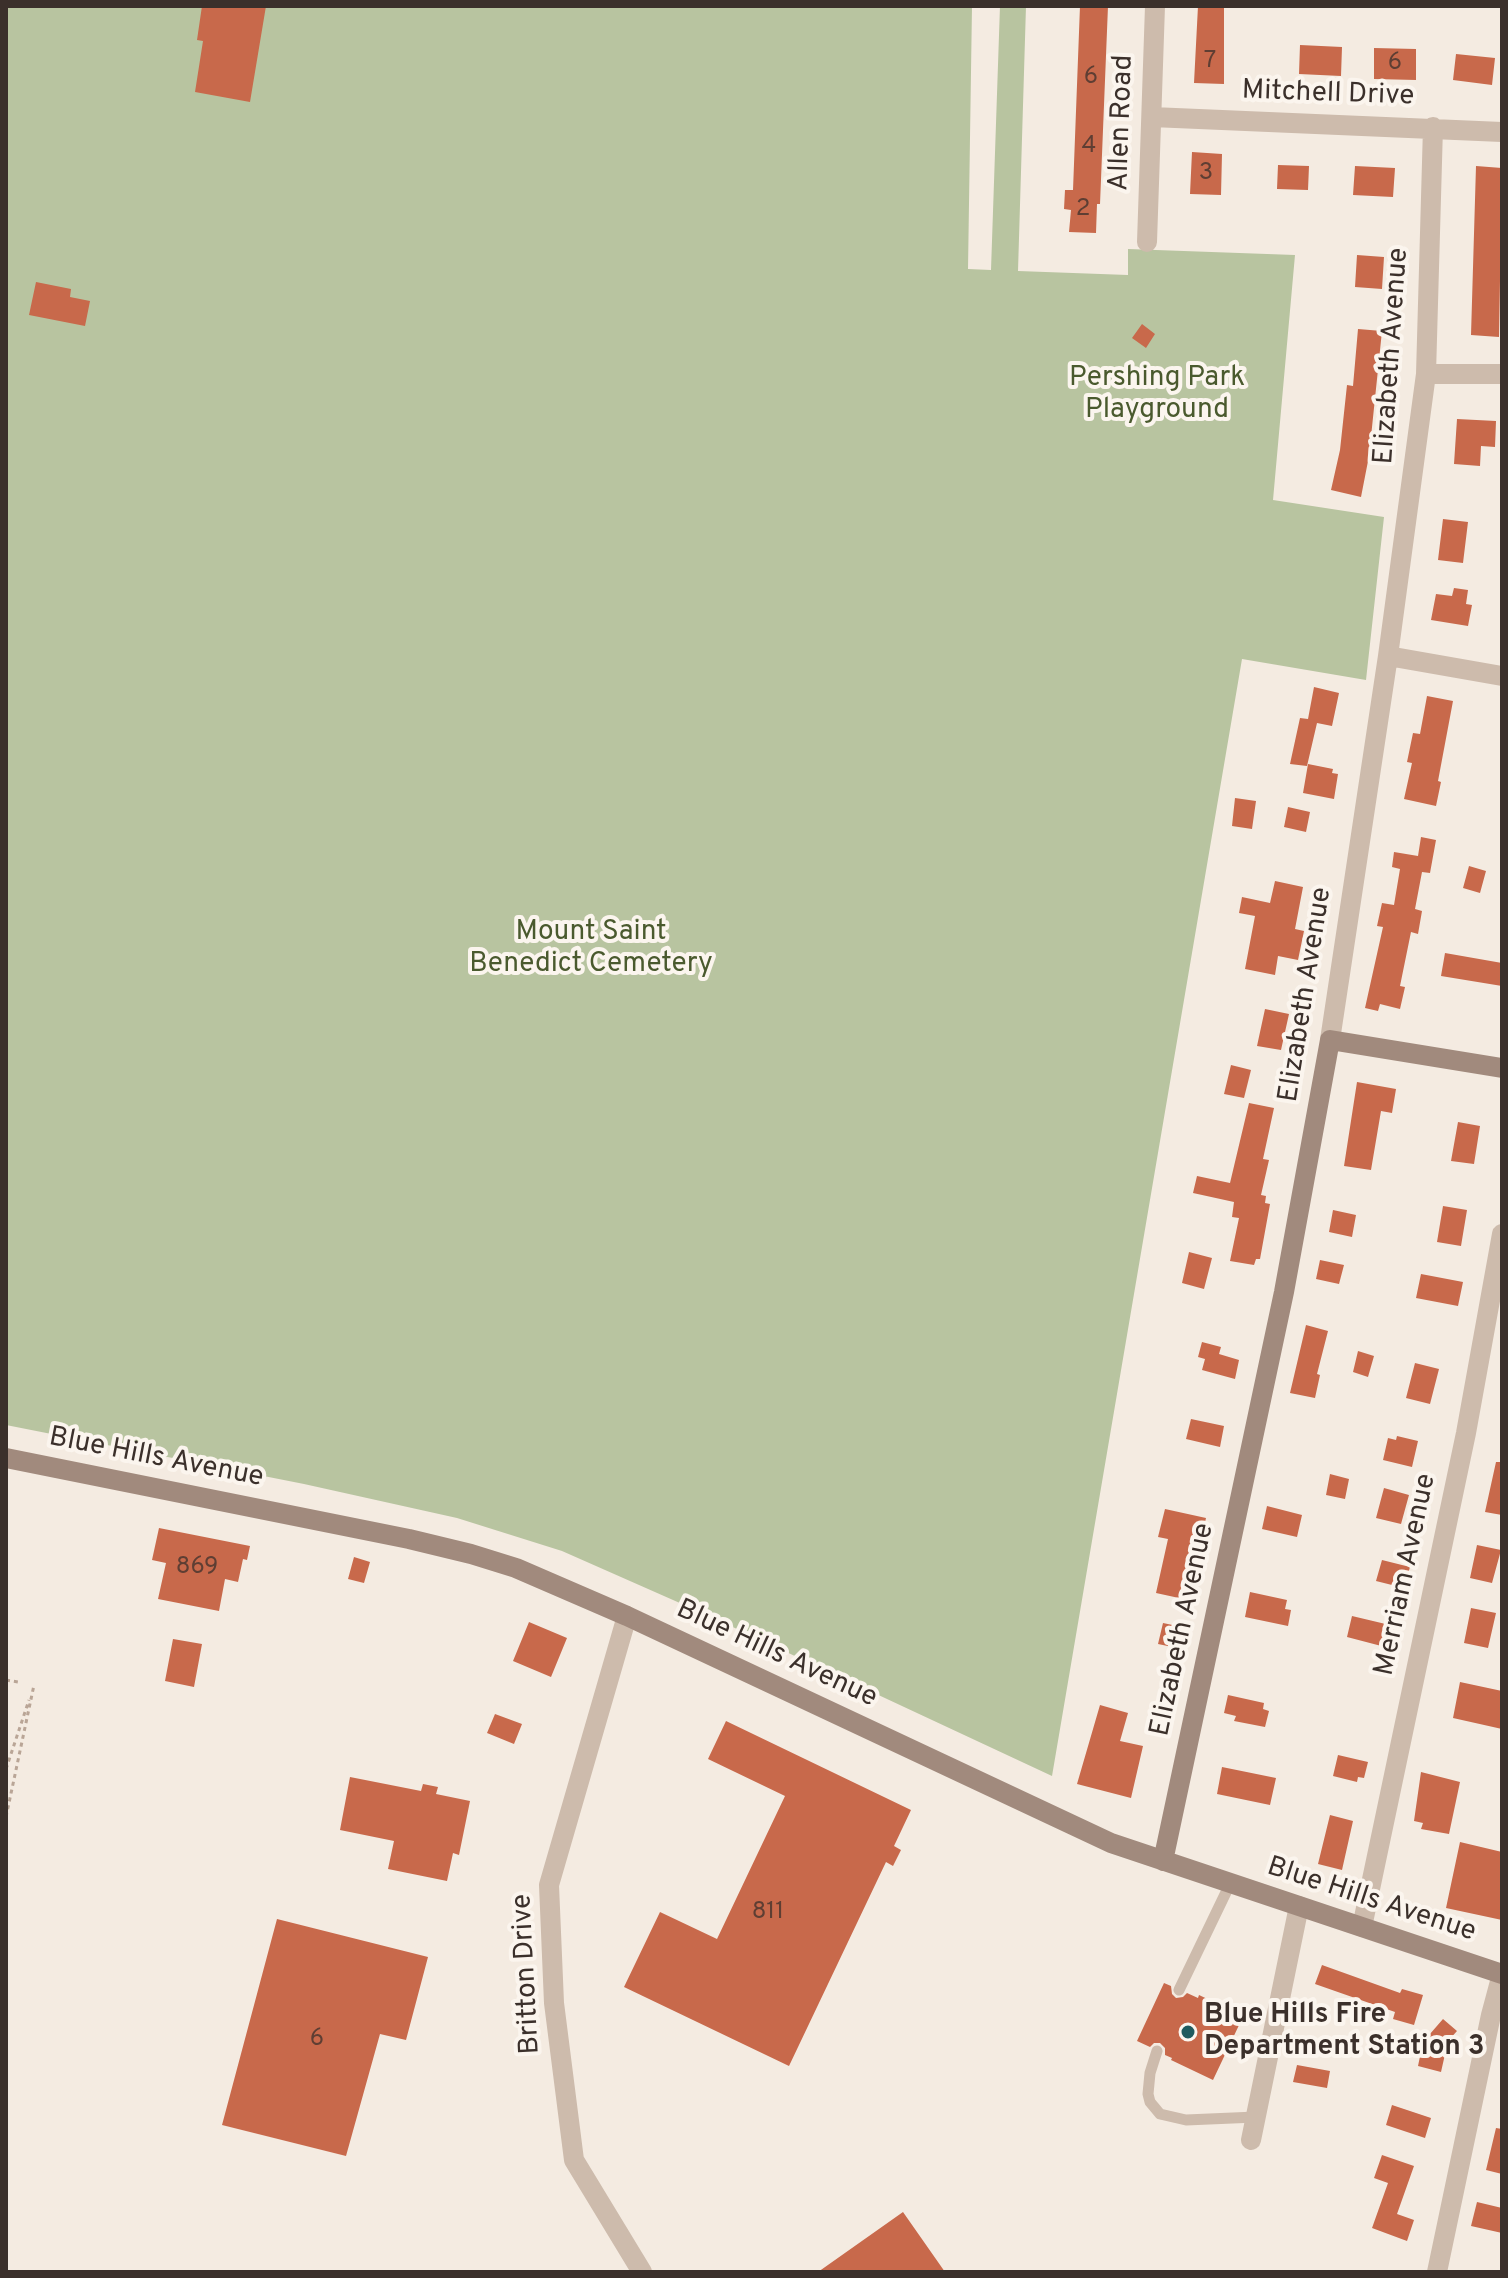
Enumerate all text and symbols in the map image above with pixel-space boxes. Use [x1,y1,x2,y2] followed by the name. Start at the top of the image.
[1204,48,1216,76] house number: 7
[1388,50,1402,78] house number: 6
[1104,54,1142,192] street label: Allen Road
[1084,64,1098,92] house number: 6
[1241,75,1415,115] street label: Mitchell Drive
[1082,133,1096,161] house number: 4
[1199,160,1213,188] house number: 3
[1076,196,1090,224] house number: 2
[1369,247,1417,465] street label: Elizabeth Avenue
[1069,362,1245,428] park label: Pershing Park Playground
[1273,885,1341,1105] street label: Elizabeth Avenue
[469,916,713,982] park label: Mount Saint Benedict Cemetery
[46,1422,266,1496] street label: Blue Hills Avenue
[1369,1471,1445,1679] street label: Merriam Avenue
[1145,1520,1223,1740] street label: Elizabeth Avenue
[176,1554,218,1582] house number: 869
[670,1594,882,1716] street label: Blue Hills Avenue
[1262,1851,1480,1951] street label: Blue Hills Avenue
[507,1893,549,2055] street label: Britton Drive
[752,1899,784,1927] house number: 811
[1204,1999,1485,2065] place label: Blue Hills Fire Department Station 3
[1179,2023,1197,2041] marker: Blue Hills Fire Department Station 3
[310,2026,324,2054] house number: 6

